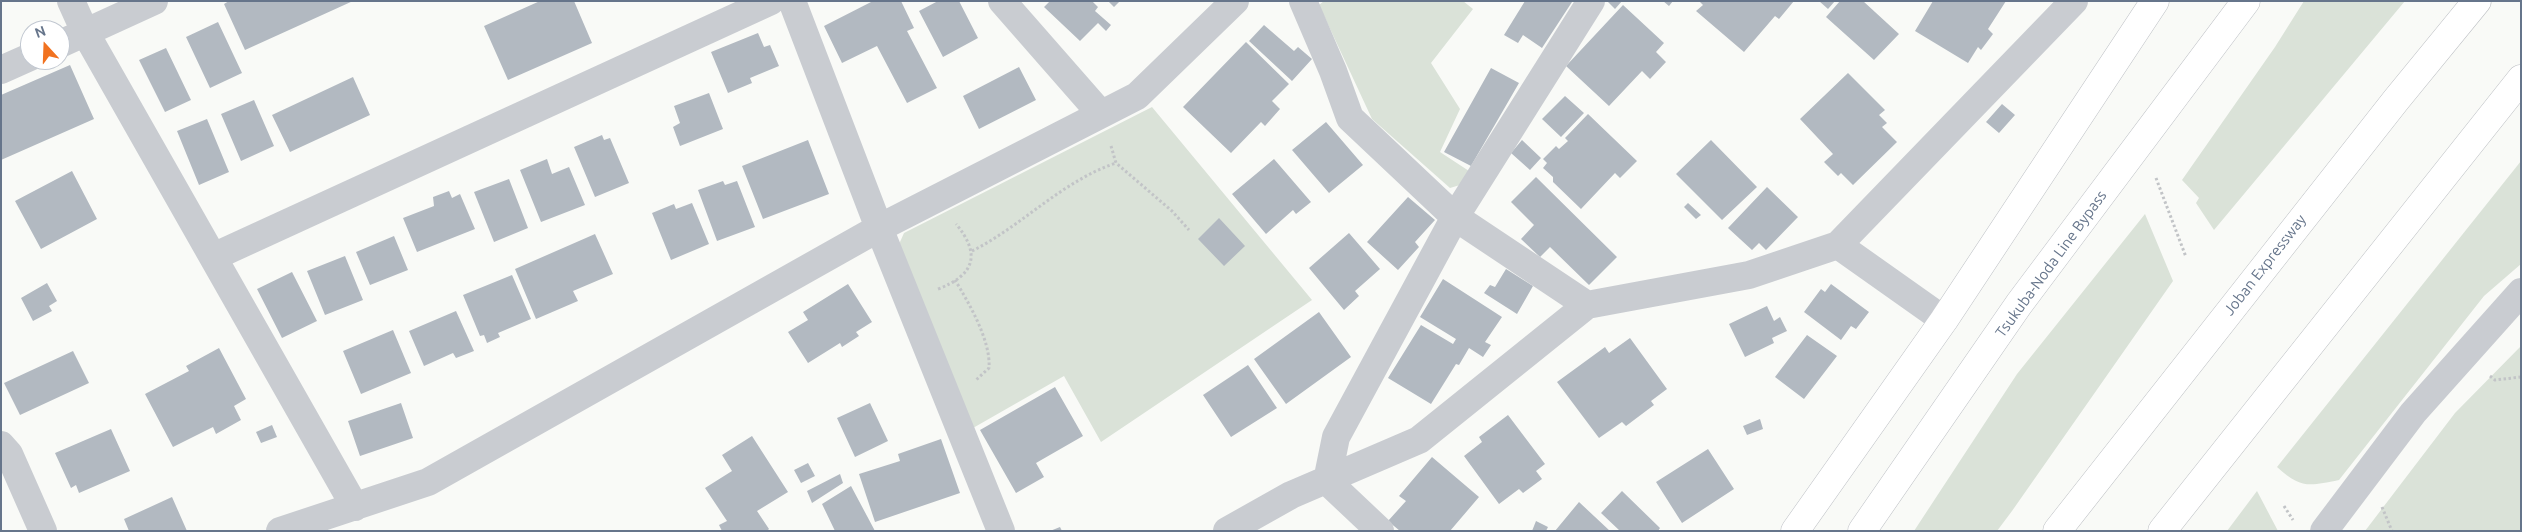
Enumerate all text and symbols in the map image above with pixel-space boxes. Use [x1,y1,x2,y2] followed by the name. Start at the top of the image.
[20,20,70,70] north arrow
[33,23,48,41] text: N
[1992,187,2110,341] street label: Tsukuba-Noda Line Bypass
[2220,211,2310,319] street label: Joban Expressway

